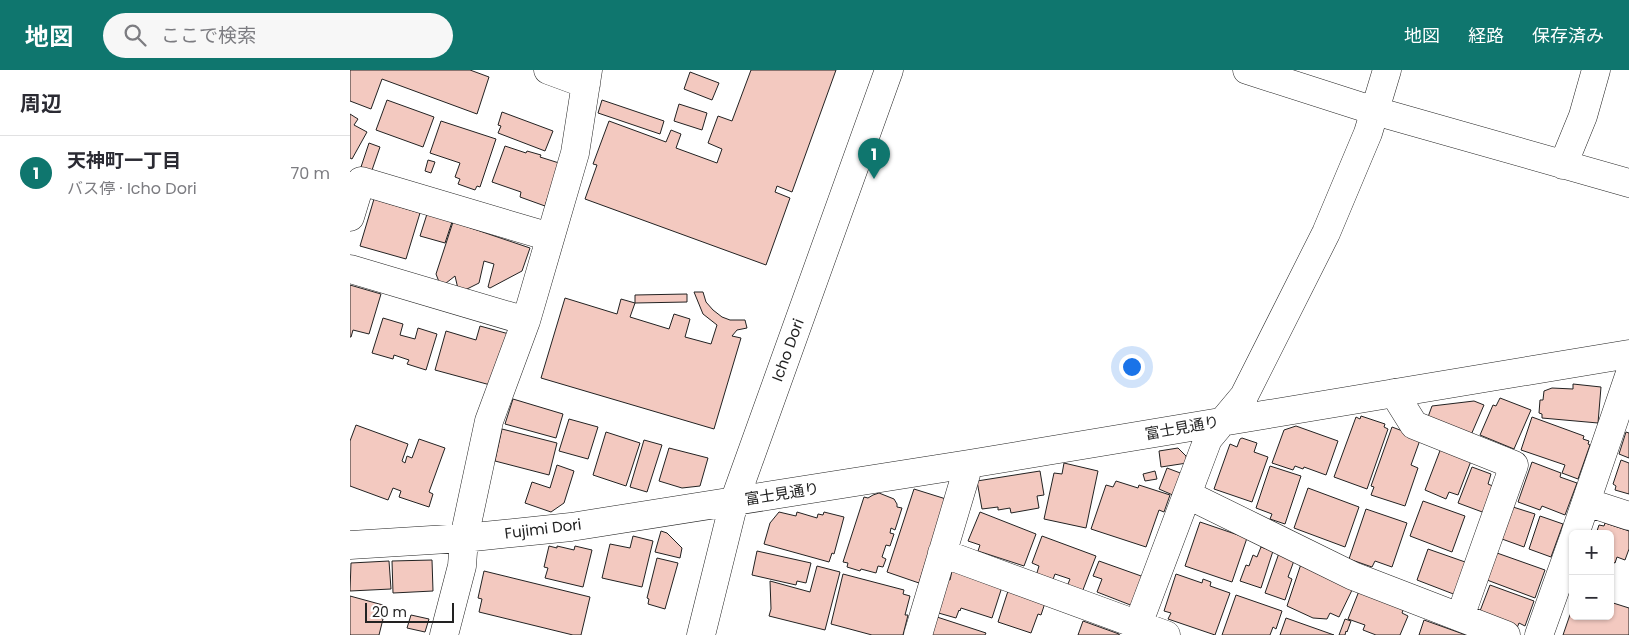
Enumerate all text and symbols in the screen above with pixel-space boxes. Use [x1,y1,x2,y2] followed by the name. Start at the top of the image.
[103,13,453,58] search box
[25,20,73,53] text: 地図
[121,21,149,49] icon: search
[161,22,256,49] text: ここで検索
[1404,23,1440,48] text: 地図
[1468,23,1504,48] text: 経路
[1532,23,1604,48] text: 保存済み
[20,89,62,118] text: 周辺
[858,138,890,179] pin: 1
[67,147,181,174] text: 天神町一丁目
[33,162,39,185] text: 1
[290,162,330,185] text: 70 m
[67,177,197,200] text: バス停 · Icho Dori
[766,315,809,384] street label: Icho Dori
[1119,354,1145,380] your location
[1143,411,1221,444] street label: 富士見通り
[743,477,821,510] street label: 富士見通り
[503,513,583,544] street label: Fujimi Dori
[1569,530,1614,620] map controls
[1569,530,1614,575] button: +
[1569,575,1614,620] button: −
[365,600,454,623] scale bar
[372,602,407,622] text: 20 m

